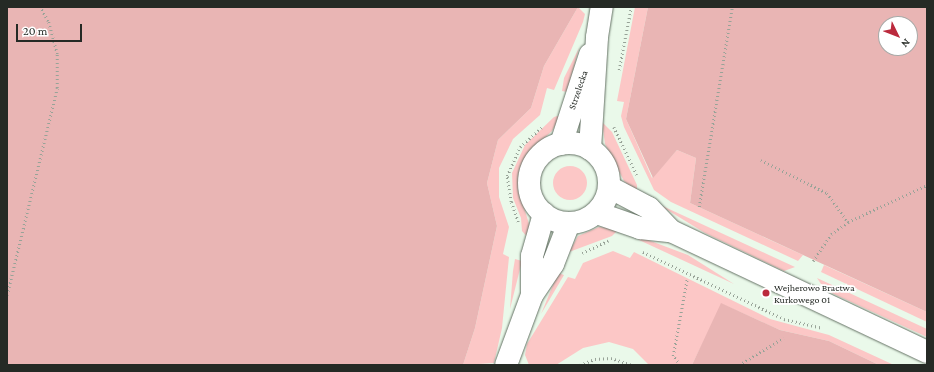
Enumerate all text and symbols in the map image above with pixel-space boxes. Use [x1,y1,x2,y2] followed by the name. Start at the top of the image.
[18,16,84,42] scale bar
[878,16,918,56] north arrow
[23,24,47,38] text: 20 m
[899,37,913,50] text: N
[566,69,590,111] street label: Strzelecka
[774,281,855,304] place label: Wejherowo Bractwa Kurkowego 01
[761,288,771,298] marker: Wejherowo Bractwa Kurkowego 01

